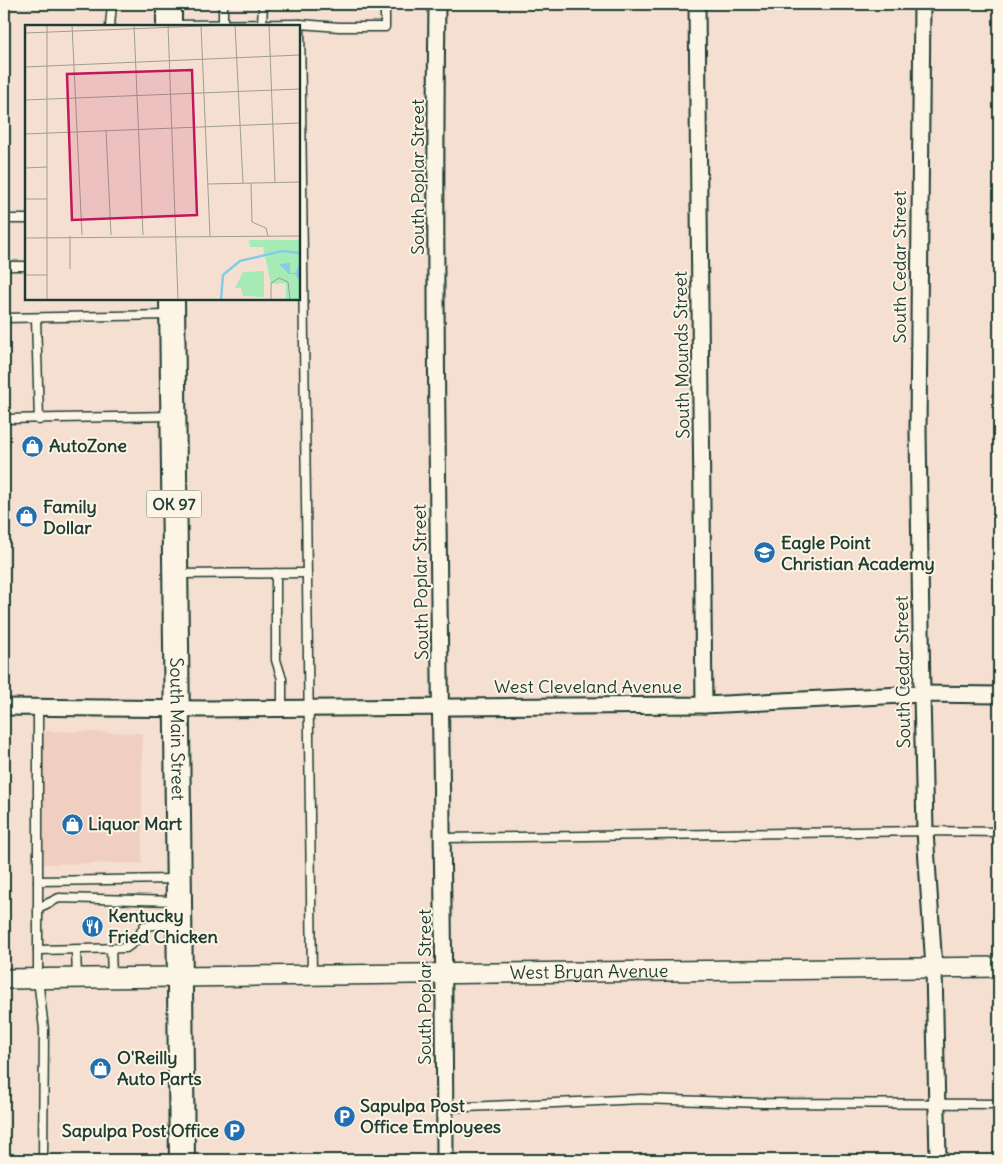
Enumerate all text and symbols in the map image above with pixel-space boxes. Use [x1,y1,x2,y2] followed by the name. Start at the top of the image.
[25,25,300,300] inset map
[406,99,429,255] street label: South Poplar Street
[888,191,911,343] street label: South Cedar Street
[669,271,694,439] street label: South Mounds Street
[21,434,45,458] shop icon: AutoZone
[49,434,127,457] place label: AutoZone
[146,490,202,518] road number: OK 97
[43,495,97,539] place label: Family Dollar
[408,504,433,660] street label: South Poplar Street
[15,505,39,529] shop icon: Family Dollar
[781,531,935,575] place label: Eagle Point Christian Academy
[753,541,777,565] school or university icon: Eagle Point Christian Academy
[890,595,915,749] street label: South Cedar Street
[165,657,190,801] street label: South Main Street
[494,675,682,698] street label: West Cleveland Avenue
[60,812,84,836] shop icon: Liquor Mart
[88,812,183,835] place label: Liquor Mart
[108,904,219,948] place label: Kentucky Fried Chicken
[413,909,436,1065] street label: South Poplar Street
[80,914,104,938] restaurant icon: Kentucky Fried Chicken
[509,959,668,984] street label: West Bryan Avenue
[117,1046,202,1090] place label: O'Reilly Auto Parts
[89,1056,113,1080] shop icon: O'Reilly Auto Parts
[360,1094,501,1138] place label: Sapulpa Post Office Employees
[332,1104,356,1128] parking icon: Sapulpa Post Office Employees
[62,1119,219,1142] place label: Sapulpa Post Office
[223,1119,247,1143] parking icon: Sapulpa Post Office

